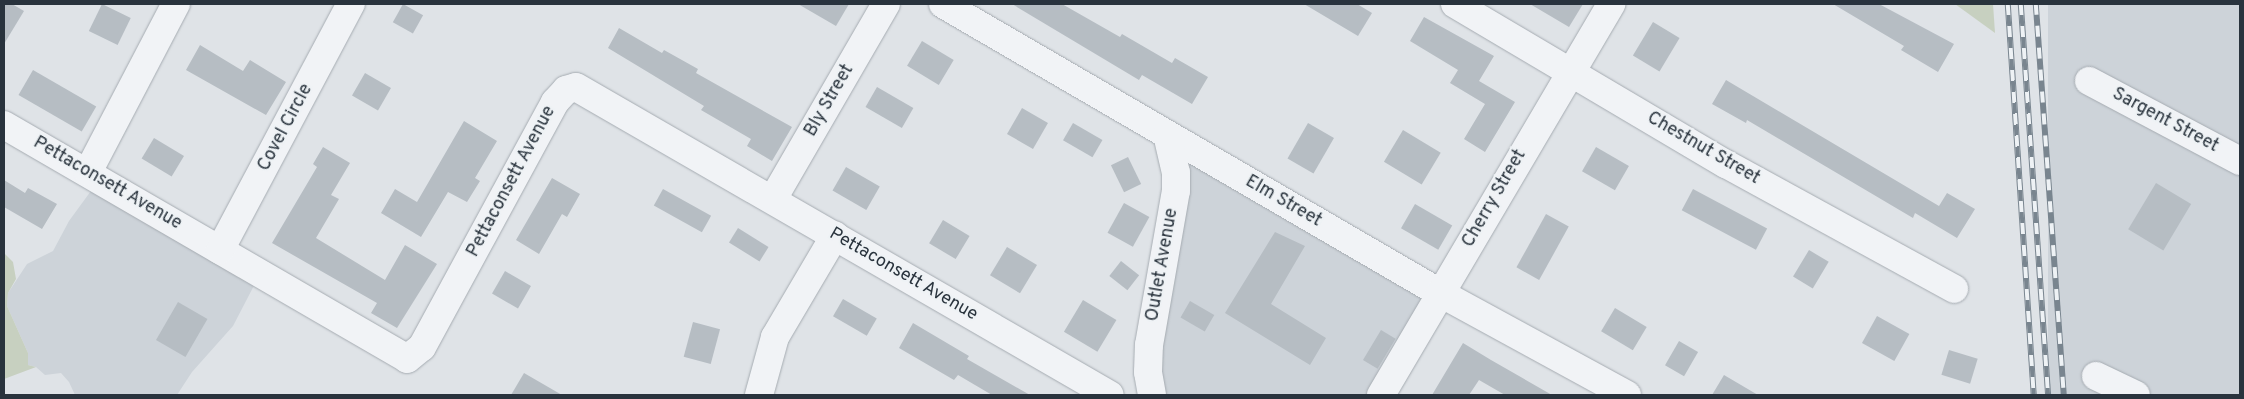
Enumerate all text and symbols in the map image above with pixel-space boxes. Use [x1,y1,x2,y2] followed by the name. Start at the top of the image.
[801,61,859,141] street label: Bly Street
[254,81,318,175] street label: Covel Circle
[2108,84,2222,158] street label: Sargent Street
[463,103,561,261] street label: Pettaconsett Avenue
[1643,108,1763,190] street label: Chestnut Street
[29,133,185,235] street label: Pettaconsett Avenue
[1458,146,1532,252] street label: Cherry Street
[1241,172,1325,232] street label: Elm Street
[1142,206,1184,324] street label: Outlet Avenue
[825,224,981,326] street label: Pettaconsett Avenue

